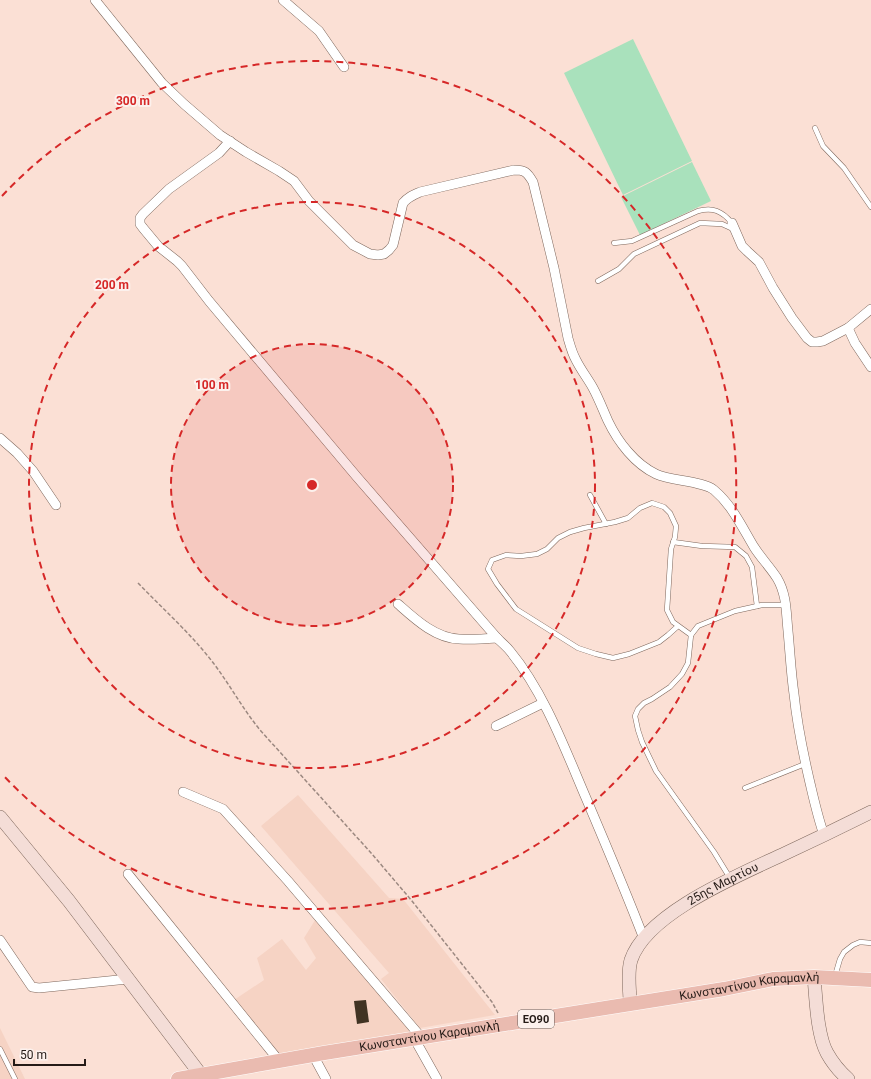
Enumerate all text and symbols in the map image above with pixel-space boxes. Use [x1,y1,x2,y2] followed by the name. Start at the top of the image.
[116,94,150,108] text: 300 m
[95,278,129,292] text: 200 m
[195,378,229,392] text: 100 m
[305,478,319,492] centre of rings
[685,860,760,908] street label: 25ης Μαρτίου
[678,970,820,1003] street label: Κωνσταντίνου Καραμανλή
[518,1010,554,1028] road number: ΕΟ90
[358,1018,500,1054] street label: Κωνσταντίνου Καραμανλή
[14,1041,85,1067] scale bar
[20,1048,47,1062] text: 50 m

